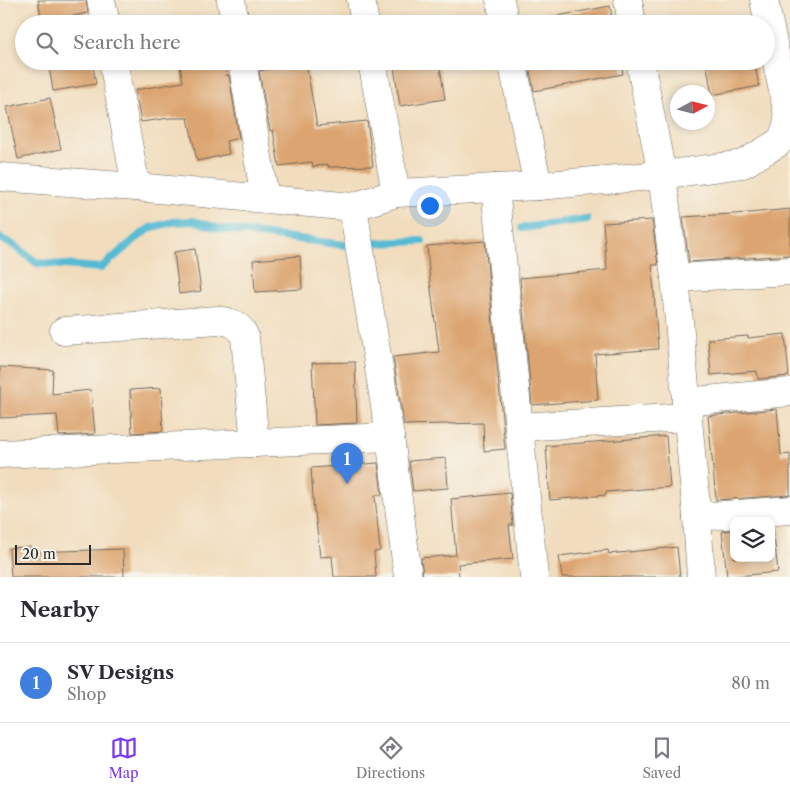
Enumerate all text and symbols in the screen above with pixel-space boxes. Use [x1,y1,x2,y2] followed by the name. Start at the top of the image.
[15,15,775,70] search box
[33,29,61,57] icon: search
[73,31,181,54] text: Search here
[670,85,715,130] north arrow
[417,193,443,219] your location
[331,443,363,484] pin: 1
[730,517,775,562] map controls
[730,517,775,562] button: layers
[15,542,91,565] scale bar
[22,545,56,563] text: 20 m
[20,597,99,622] text: Nearby
[67,661,174,684] text: SV Designs
[32,673,40,693] text: 1
[731,673,770,693] text: 80 m
[67,684,106,704] text: Shop
[109,734,139,782] tab: Map
[356,734,425,782] tab: Directions
[642,734,681,782] tab: Saved

